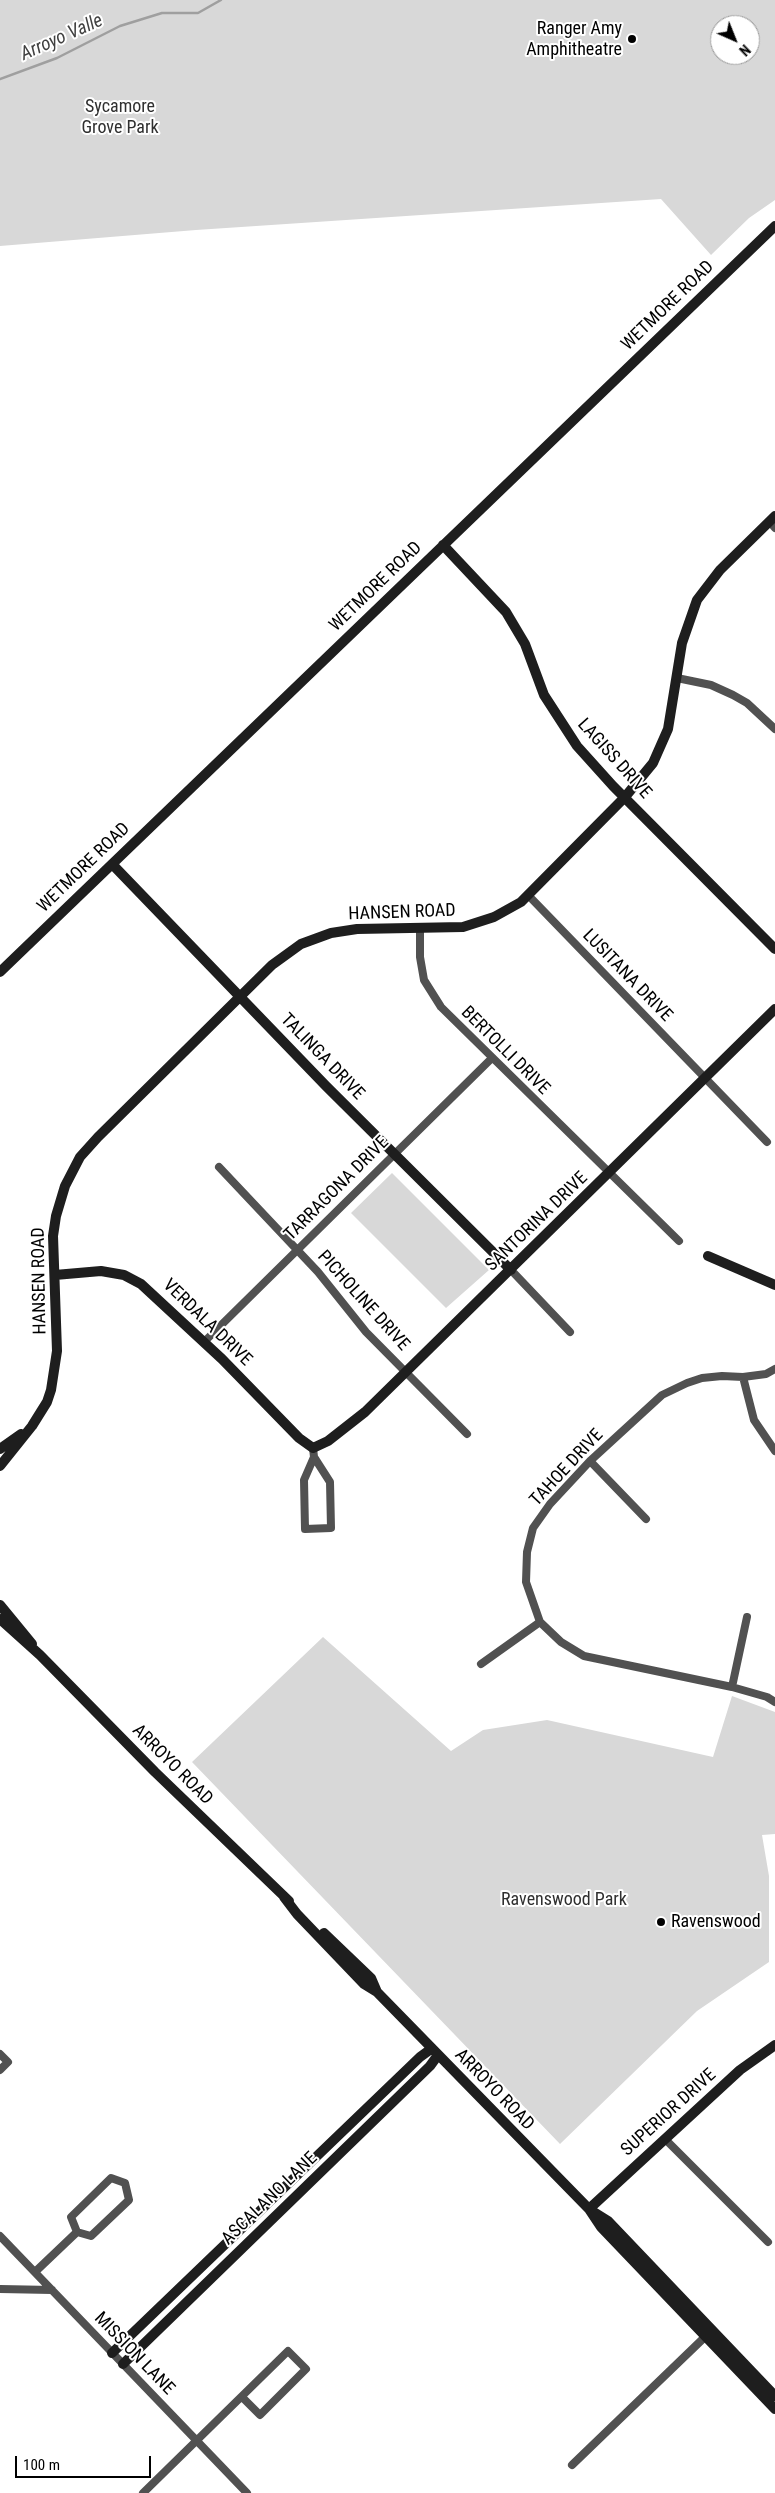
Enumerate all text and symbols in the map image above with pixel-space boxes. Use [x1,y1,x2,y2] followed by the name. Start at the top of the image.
[17,10,107,66] water label: Arroyo Valle
[710,15,760,65] north arrow
[526,18,622,60] place label: Ranger Amy Amphitheatre
[626,33,638,45] marker: Ranger Amy Amphitheatre
[736,41,753,59] text: N
[81,96,159,138] park label: Sycamore Grove Park
[617,257,719,355] street label: WETMORE ROAD
[325,538,427,636] street label: WETMORE ROAD
[572,715,656,803] street label: LAGISS DRIVE
[33,819,135,917] street label: WETMORE ROAD
[348,900,456,926] street label: HANSEN ROAD
[578,925,676,1027] street label: LUSITANA DRIVE
[456,1002,554,1100] street label: BERTOLLI DRIVE
[275,1009,369,1105] street label: TALINGA DRIVE
[280,1132,394,1246] street label: TARRAGONA DRIVE
[481,1168,593,1276] street label: SANTORINA DRIVE
[28,1227,52,1335] street label: HANSEN ROAD
[312,1246,414,1356] street label: PICHOLINE DRIVE
[158,1275,256,1371] street label: VERDALA DRIVE
[526,1425,608,1511] street label: TAHOE DRIVE
[127,1720,217,1810] street label: ARROYO ROAD
[501,1889,627,1911] park label: Ravenswood Park
[671,1911,761,1933] place label: Ravenswood
[655,1916,667,1928] marker: Ravenswood
[450,2045,538,2135] street label: ARROYO ROAD
[617,2065,721,2161] street label: SUPERIOR DRIVE
[218,2148,322,2250] street label: ASCALANO LANE
[89,2308,179,2400] street label: MISSION LANE
[18,2446,154,2478] scale bar
[23,2456,60,2474] text: 100 m

